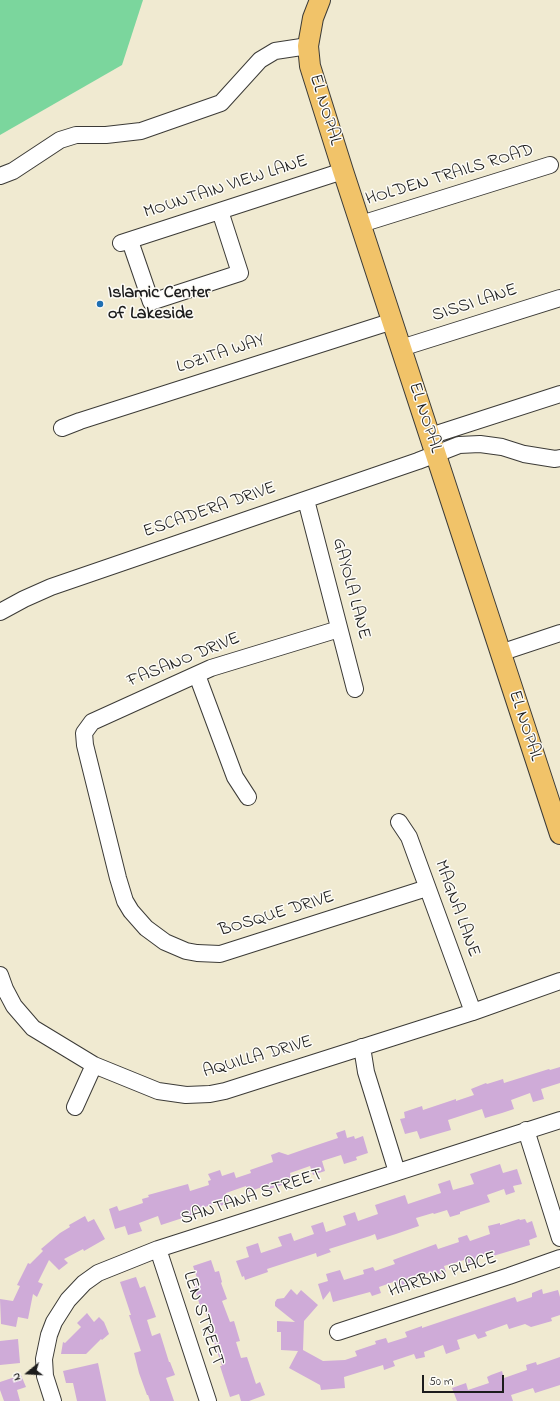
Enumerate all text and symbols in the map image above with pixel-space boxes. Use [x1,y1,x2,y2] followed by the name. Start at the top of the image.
[303,72,345,148] street label: EL NOPAL
[364,140,536,212] street label: HOLDEN TRAILS ROAD
[141,151,311,225] street label: MOUNTAIN VIEW LANE
[430,280,520,328] street label: SISSI LANE
[108,283,210,326] place label: Islamic Center of Lakeside
[95,299,105,309] marker: Islamic Center of Lakeside
[174,331,268,379] street label: LOZITA WAY
[402,380,446,456] street label: EL NOPAL
[141,478,279,544] street label: ESCADERA DRIVE
[326,536,374,642] street label: GAYOLA LANE
[125,629,243,693] street label: FASANO DRIVE
[502,688,546,764] street label: EL NOPAL
[428,857,484,961] street label: MAGNA LANE
[217,887,337,943] street label: BOSQUE DRIVE
[201,1032,315,1084] street label: AQUILLA DRIVE
[178,1165,326,1231] street label: SANTANA STREET
[386,1248,500,1304] street label: HARBIN PLACE
[177,1269,227,1369] street label: LEN STREET
[8,1353,48,1393] north arrow
[424,1367,506,1393] scale bar
[8,1371,25,1383] text: N
[429,1373,453,1391] text: 50 m

